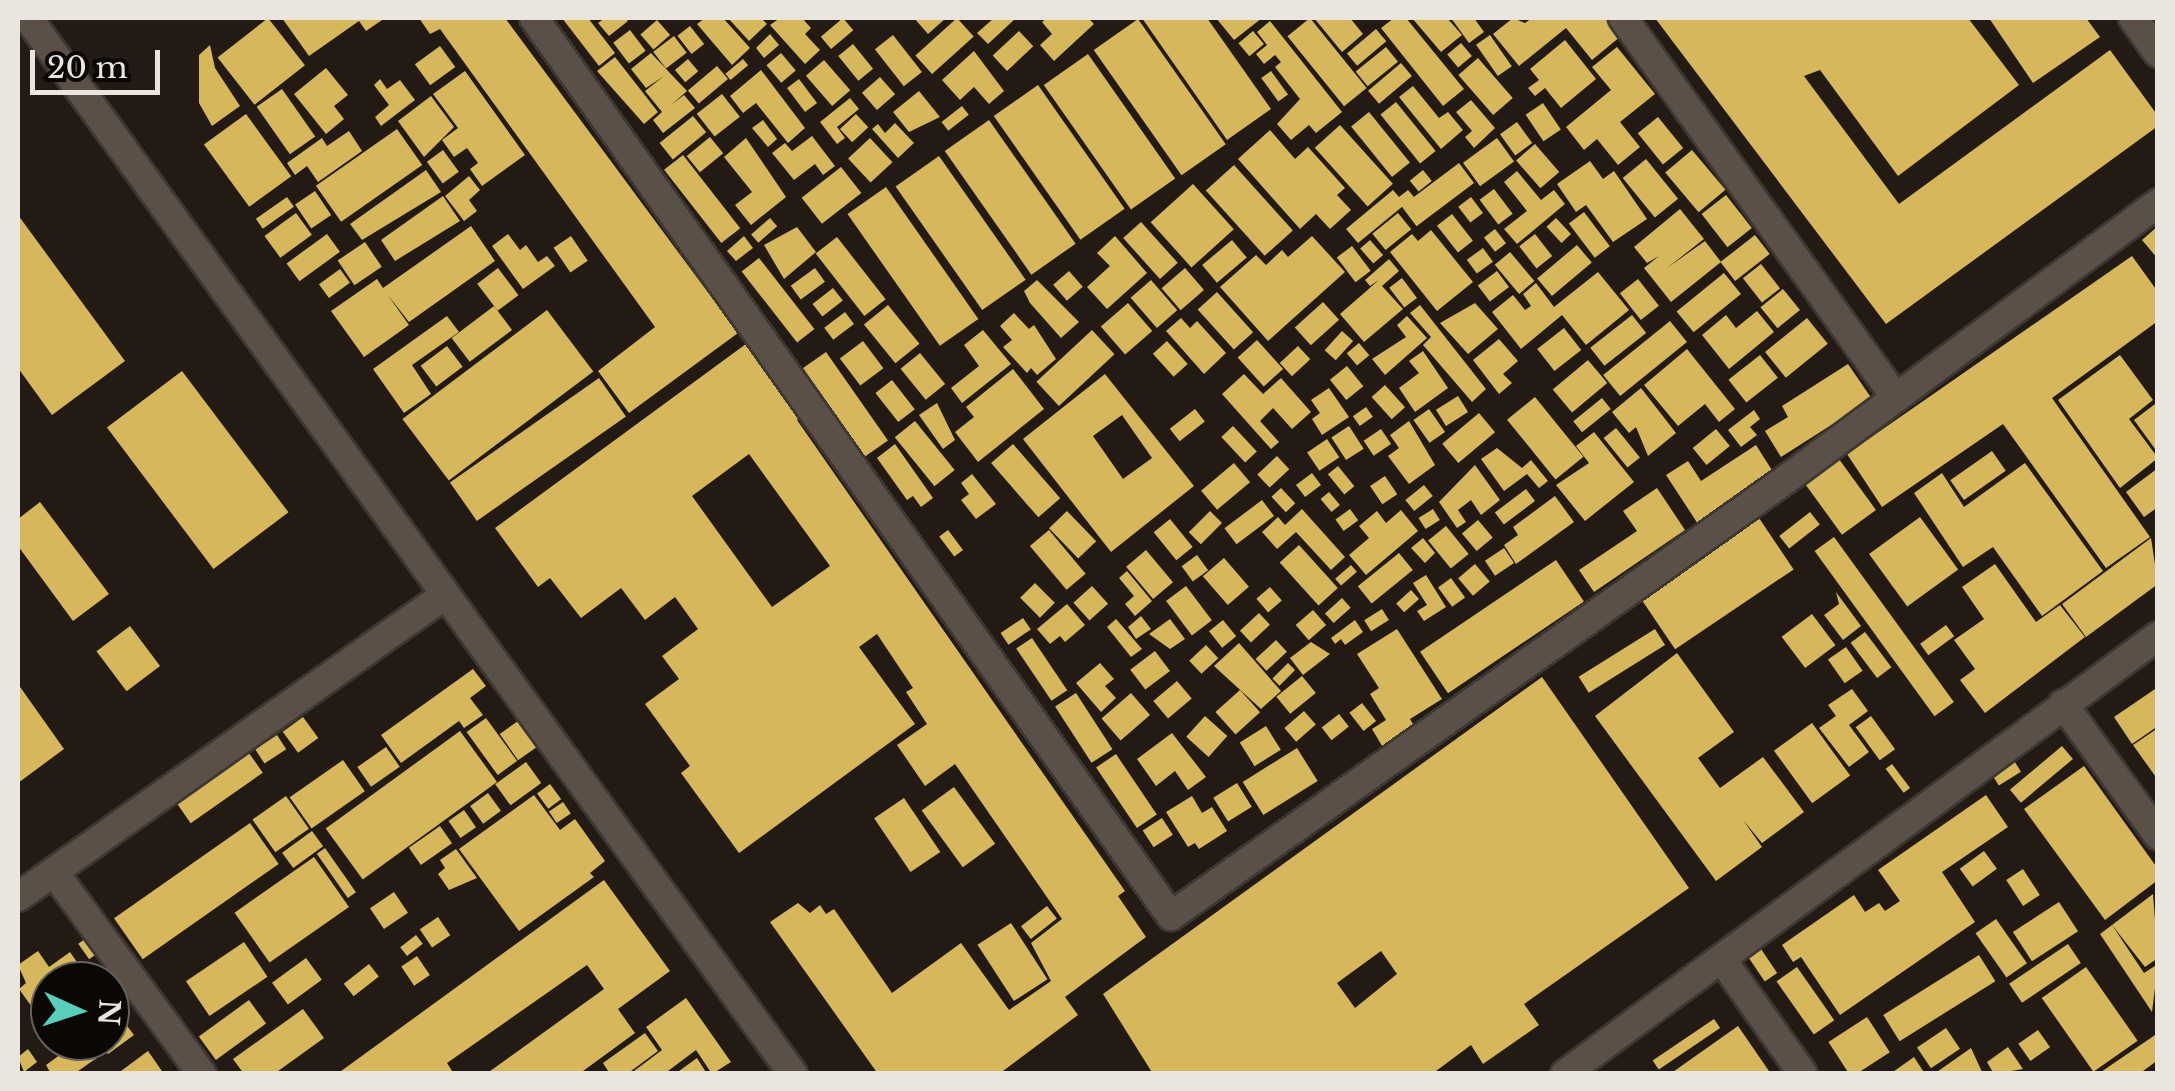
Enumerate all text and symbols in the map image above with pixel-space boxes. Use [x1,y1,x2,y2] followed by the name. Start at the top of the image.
[35,30,165,92] scale bar
[47,49,128,86] text: 20 m
[30,961,130,1061] north arrow
[90,998,127,1027] text: N

